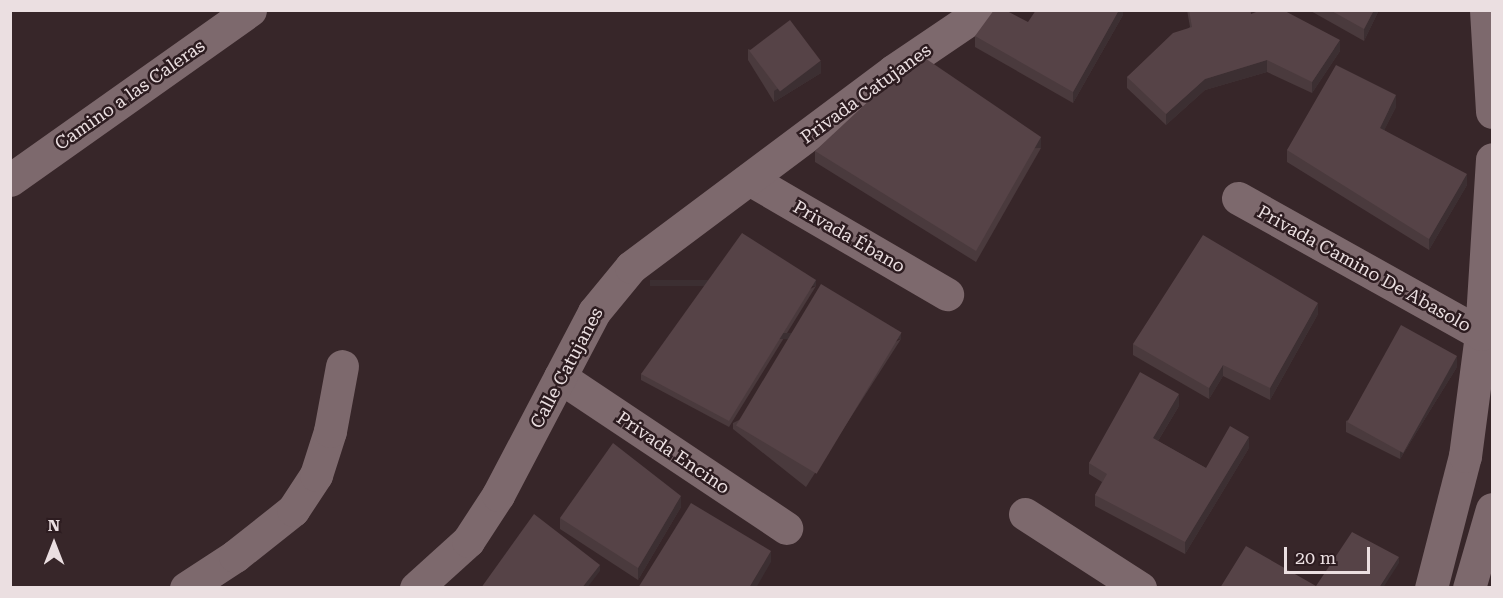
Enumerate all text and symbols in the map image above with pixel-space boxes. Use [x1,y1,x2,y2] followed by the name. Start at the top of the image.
[51,35,209,155] street label: Camino a las Caleras
[797,39,935,149] street label: Privada Catujanes
[789,196,909,278] street label: Privada Ébano
[1253,201,1475,337] street label: Privada Camino De Abasolo
[526,304,608,432] street label: Calle Catujanes
[612,407,734,499] street label: Privada Encino
[24,514,84,574] north arrow
[48,516,60,535] text: N
[1287,535,1372,573] scale bar
[1295,547,1336,568] text: 20 m

